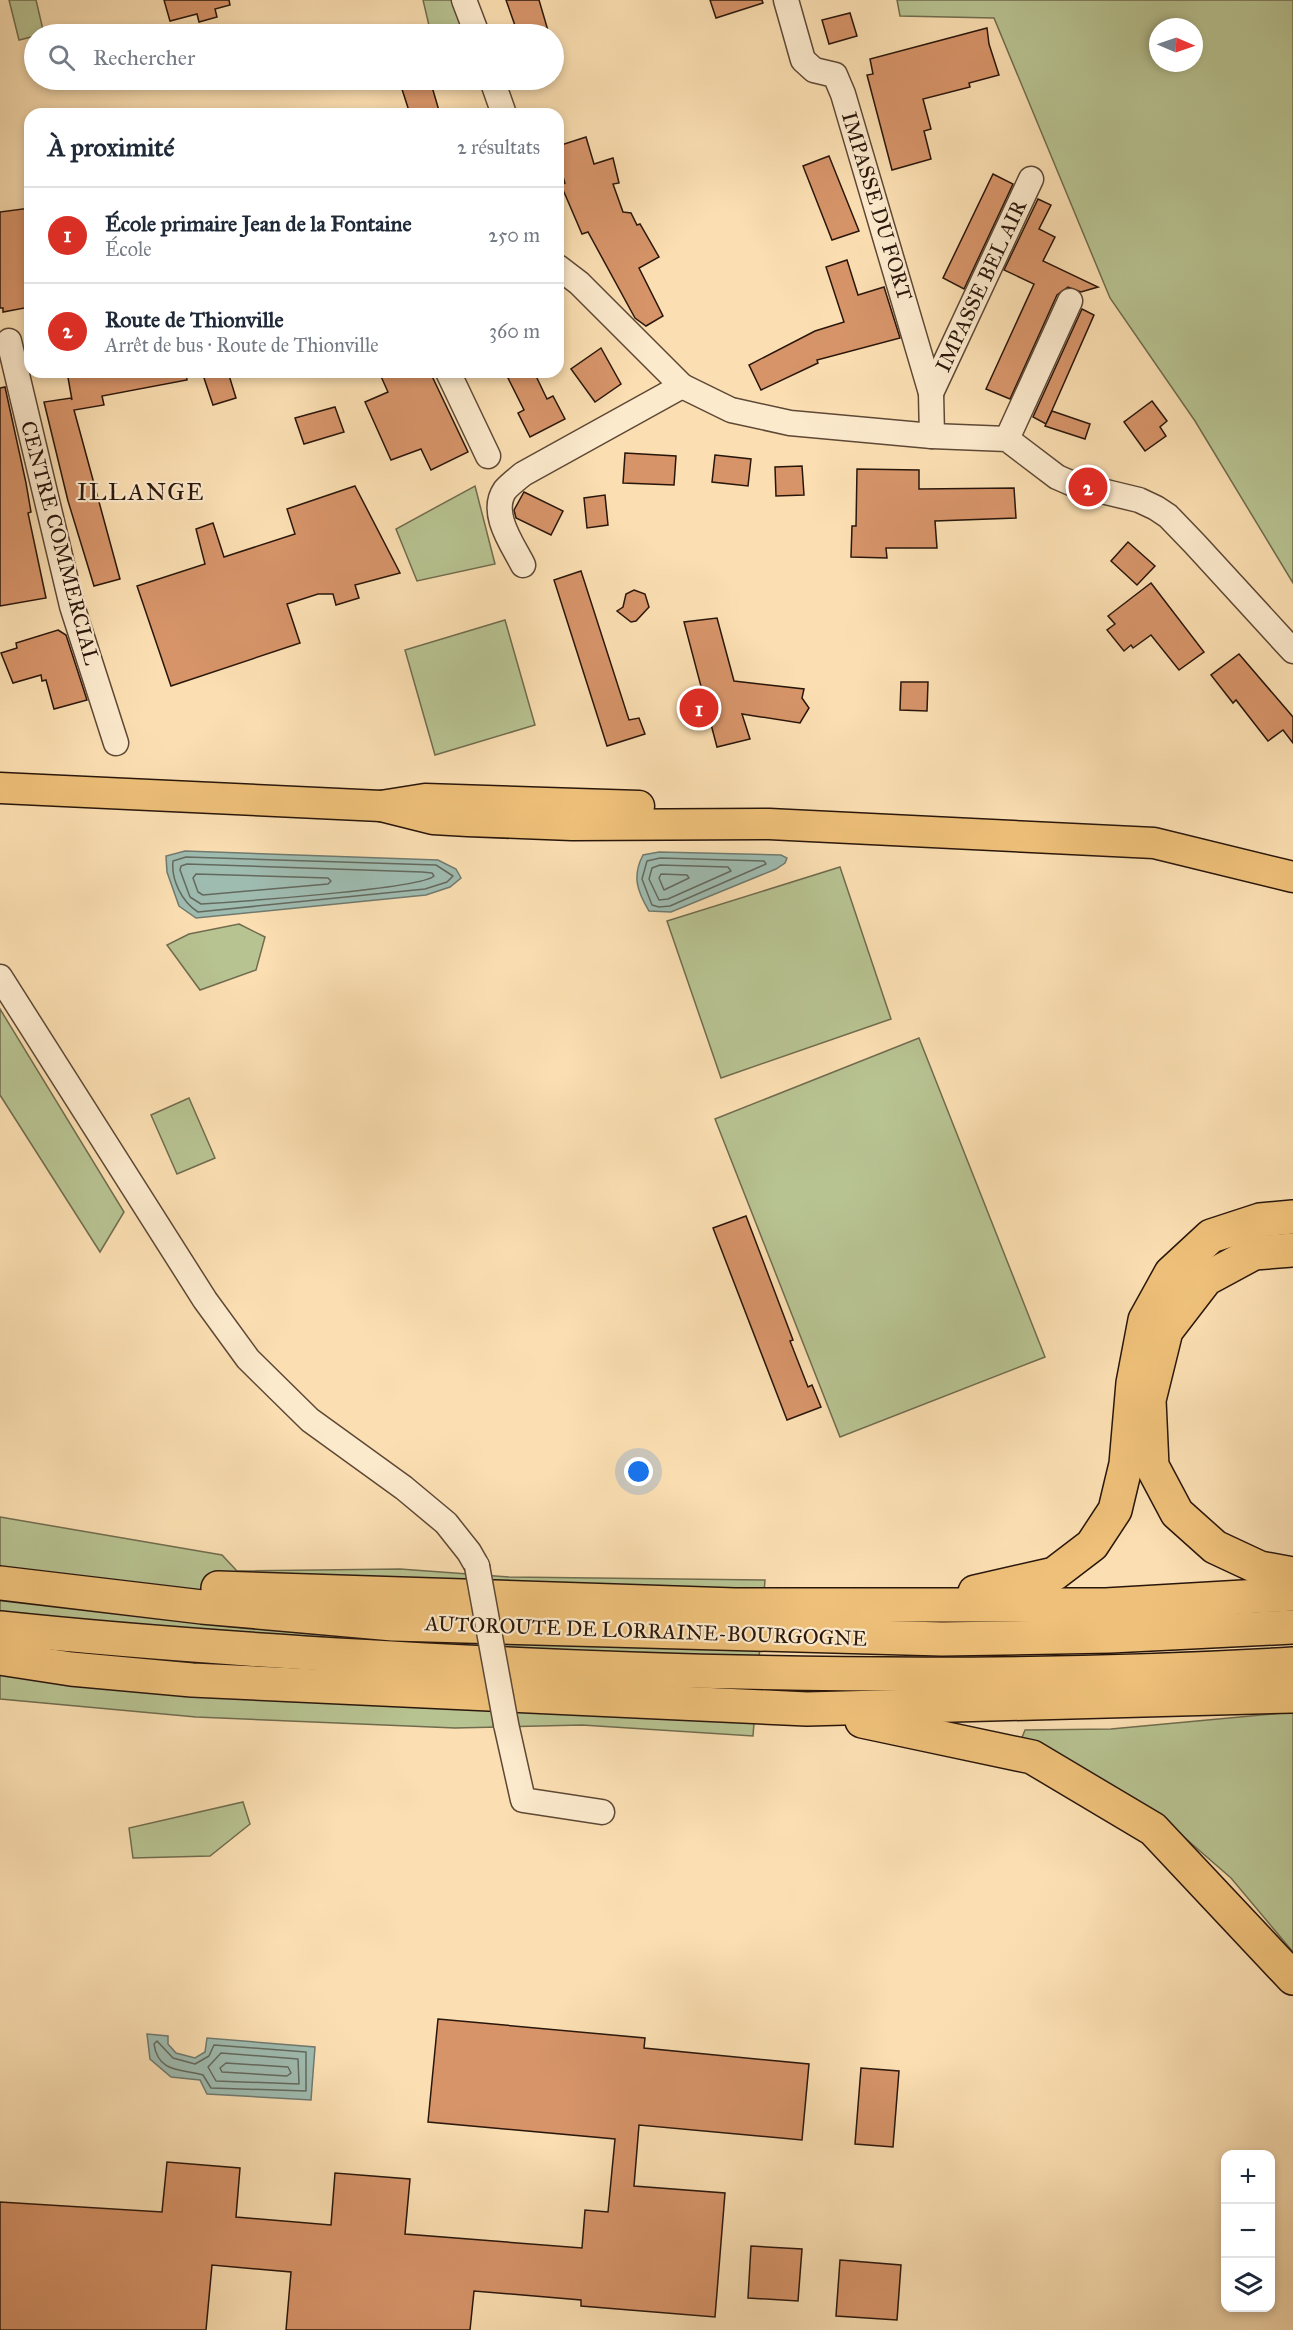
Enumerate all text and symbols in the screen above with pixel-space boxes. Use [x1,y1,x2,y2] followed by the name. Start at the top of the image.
[1149,18,1203,72] north arrow
[24,24,564,90] search box
[45,41,78,74] icon: search
[93,44,195,71] text: Rechercher
[836,109,918,303] street label: IMPASSE DU FORT
[48,131,174,163] text: À proximité
[457,135,540,159] text: 2 résultats
[930,195,1033,376] street label: IMPASSE BEL AIR
[105,210,412,237] text: École primaire Jean de la Fontaine
[64,223,71,247] text: 1
[488,223,540,247] text: 250 m
[105,237,152,261] text: École
[105,306,284,333] text: Route de Thionville
[63,319,72,343] text: 2
[489,319,540,343] text: 360 m
[105,333,379,357] text: Arrêt de bus · Route de Thionville
[15,418,105,668] street label: CENTRE COMMERCIAL
[1068,464,1108,510] pin: 2
[77,477,205,507] district label: ILLANGE
[680,686,718,730] pin: 1
[624,1457,653,1486] your location
[424,1610,867,1652] street label: AUTOROUTE DE LORRAINE-BOURGOGNE
[1221,2150,1275,2312] map controls
[1221,2150,1275,2204] button: +
[1221,2204,1275,2258] button: −
[1221,2258,1275,2312] button: layers

